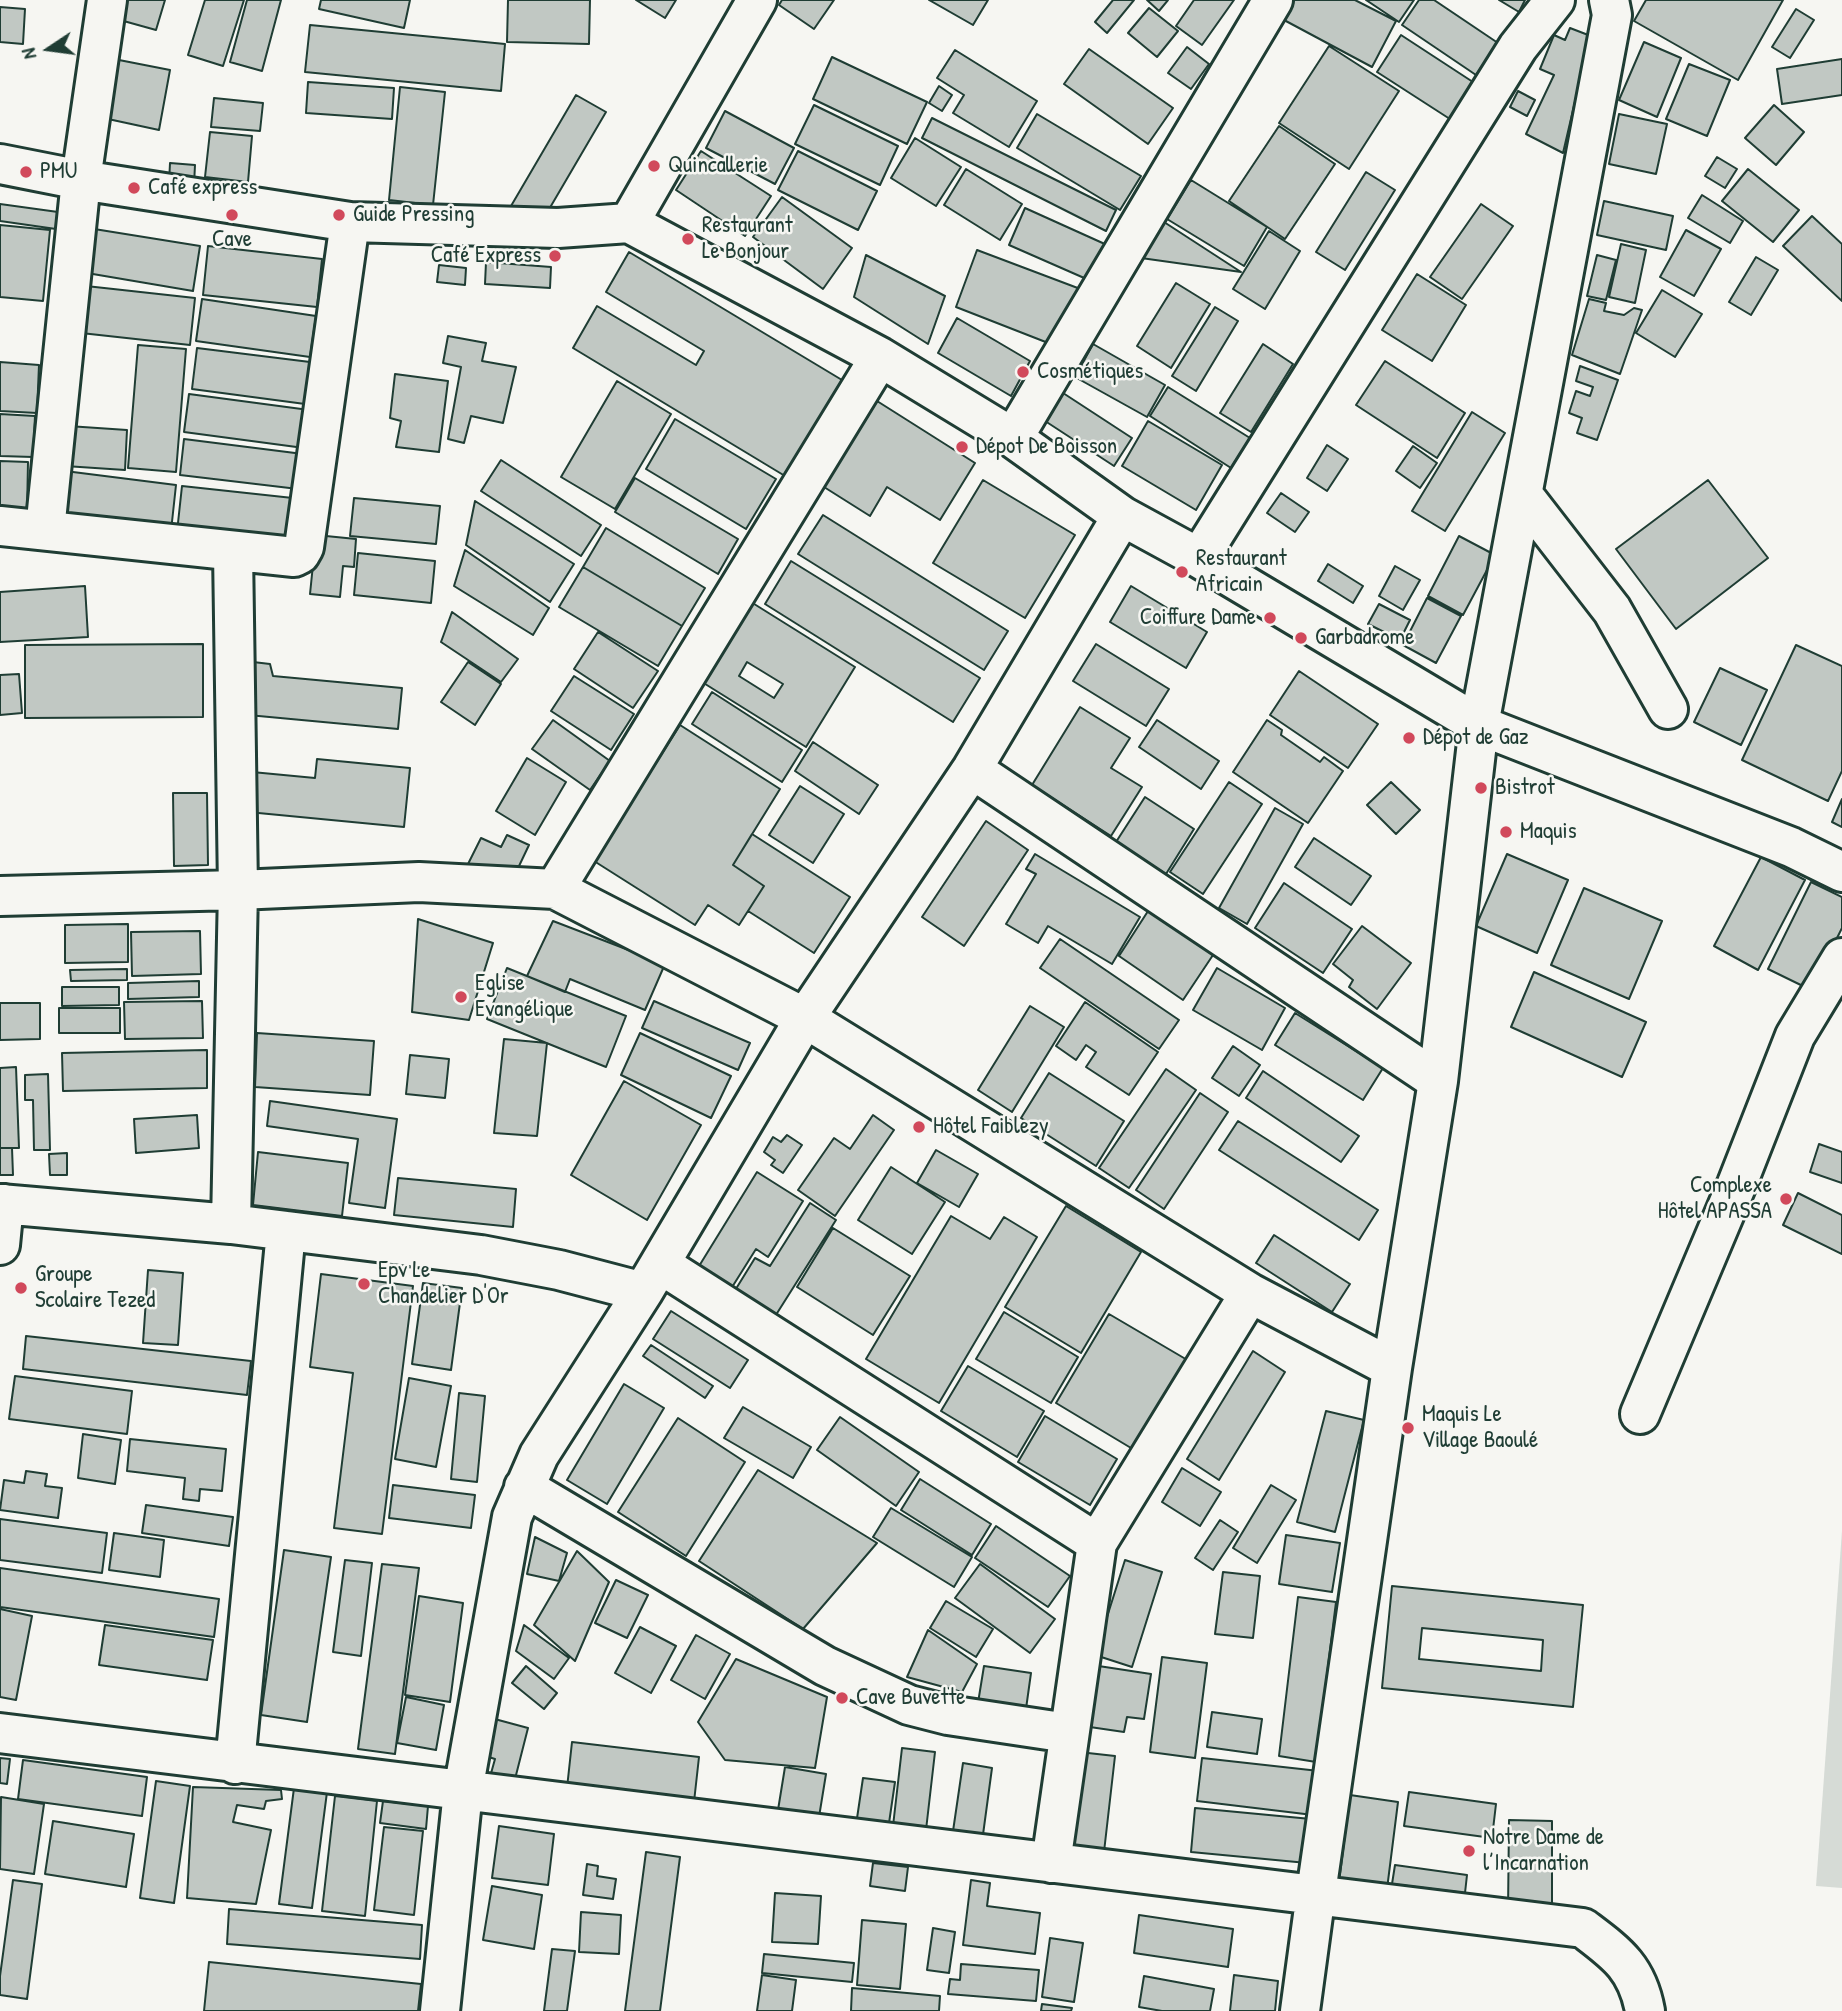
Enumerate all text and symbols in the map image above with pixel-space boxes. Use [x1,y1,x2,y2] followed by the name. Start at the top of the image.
[14,14,84,84] north arrow
[15,46,42,62] text: N
[668,152,768,180] place label: Quincallerie
[40,158,77,186] place label: PMU
[646,158,662,174] marker: Quincallerie
[18,164,34,180] marker: PMU
[148,174,257,202] place label: Café express
[126,180,142,196] marker: Café express
[353,201,474,229] place label: Guide Pressing
[224,207,240,223] marker: Cave
[331,207,347,223] marker: Guide Pressing
[702,212,793,266] place label: Restaurant Le Bonjour
[212,226,252,254] place label: Cave
[680,231,696,247] marker: Restaurant Le Bonjour
[431,242,541,270] place label: Café Express
[547,248,563,264] marker: Café Express
[1037,358,1143,386] place label: Cosmétiques
[1015,364,1031,380] marker: Cosmétiques
[976,433,1117,461] place label: Dépot De Boisson
[954,439,970,455] marker: Dépot De Boisson
[1196,545,1287,599] place label: Restaurant Africain
[1174,564,1190,580] marker: Restaurant Africain
[1140,604,1256,632] place label: Coiffure Dame
[1262,610,1278,626] marker: Coiffure Dame
[1315,624,1414,652] place label: Garbadrome
[1293,630,1309,646] marker: Garbadrome
[1423,724,1529,752] place label: Dépot de Gaz
[1401,730,1417,746] marker: Dépot de Gaz
[1495,774,1555,802] place label: Bistrot
[1473,780,1489,796] marker: Bistrot
[1520,818,1577,846] place label: Maquis
[1498,824,1514,840] marker: Maquis
[475,970,573,1024] place label: Eglise Evangélique
[453,989,469,1005] marker: Eglise Evangélique
[933,1113,1049,1141] place label: Hôtel Faiblezy
[911,1119,927,1135] marker: Hôtel Faiblezy
[1658,1172,1772,1226] place label: Complexe Hôtel APASSA
[1778,1191,1794,1207] marker: Complexe Hôtel APASSA
[378,1257,509,1311] place label: Epv Le Chandelier D'Or
[35,1261,155,1315] place label: Groupe Scolaire Tezed
[356,1276,372,1292] marker: Epv Le Chandelier D'Or
[13,1280,29,1296] marker: Groupe Scolaire Tezed
[1422,1401,1538,1455] place label: Maquis Le Village Baoulé
[1400,1420,1416,1436] marker: Maquis Le Village Baoulé
[856,1684,965,1712] place label: Cave Buvette
[834,1690,850,1706] marker: Cave Buvette
[1483,1824,1604,1878] place label: Notre Dame de l’Incarnation
[1461,1843,1477,1859] marker: Notre Dame de l’Incarnation

